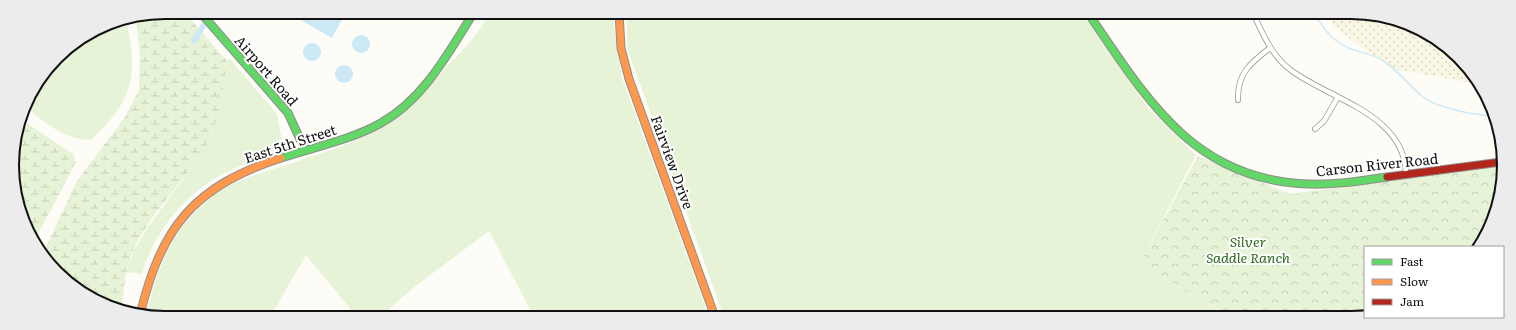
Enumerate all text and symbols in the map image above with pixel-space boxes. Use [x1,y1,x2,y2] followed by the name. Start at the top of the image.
[231,30,303,110] street label: Airport Road
[647,112,699,212] street label: Fairview Drive
[241,119,339,167] street label: East 5th Street
[1315,148,1440,180] street label: Carson River Road
[1206,231,1291,267] park label: Silver Saddle Ranch
[1364,246,1504,318] legend
[1400,252,1424,270] text: Fast
[1400,272,1429,290] text: Slow
[1400,292,1425,310] text: Jam

